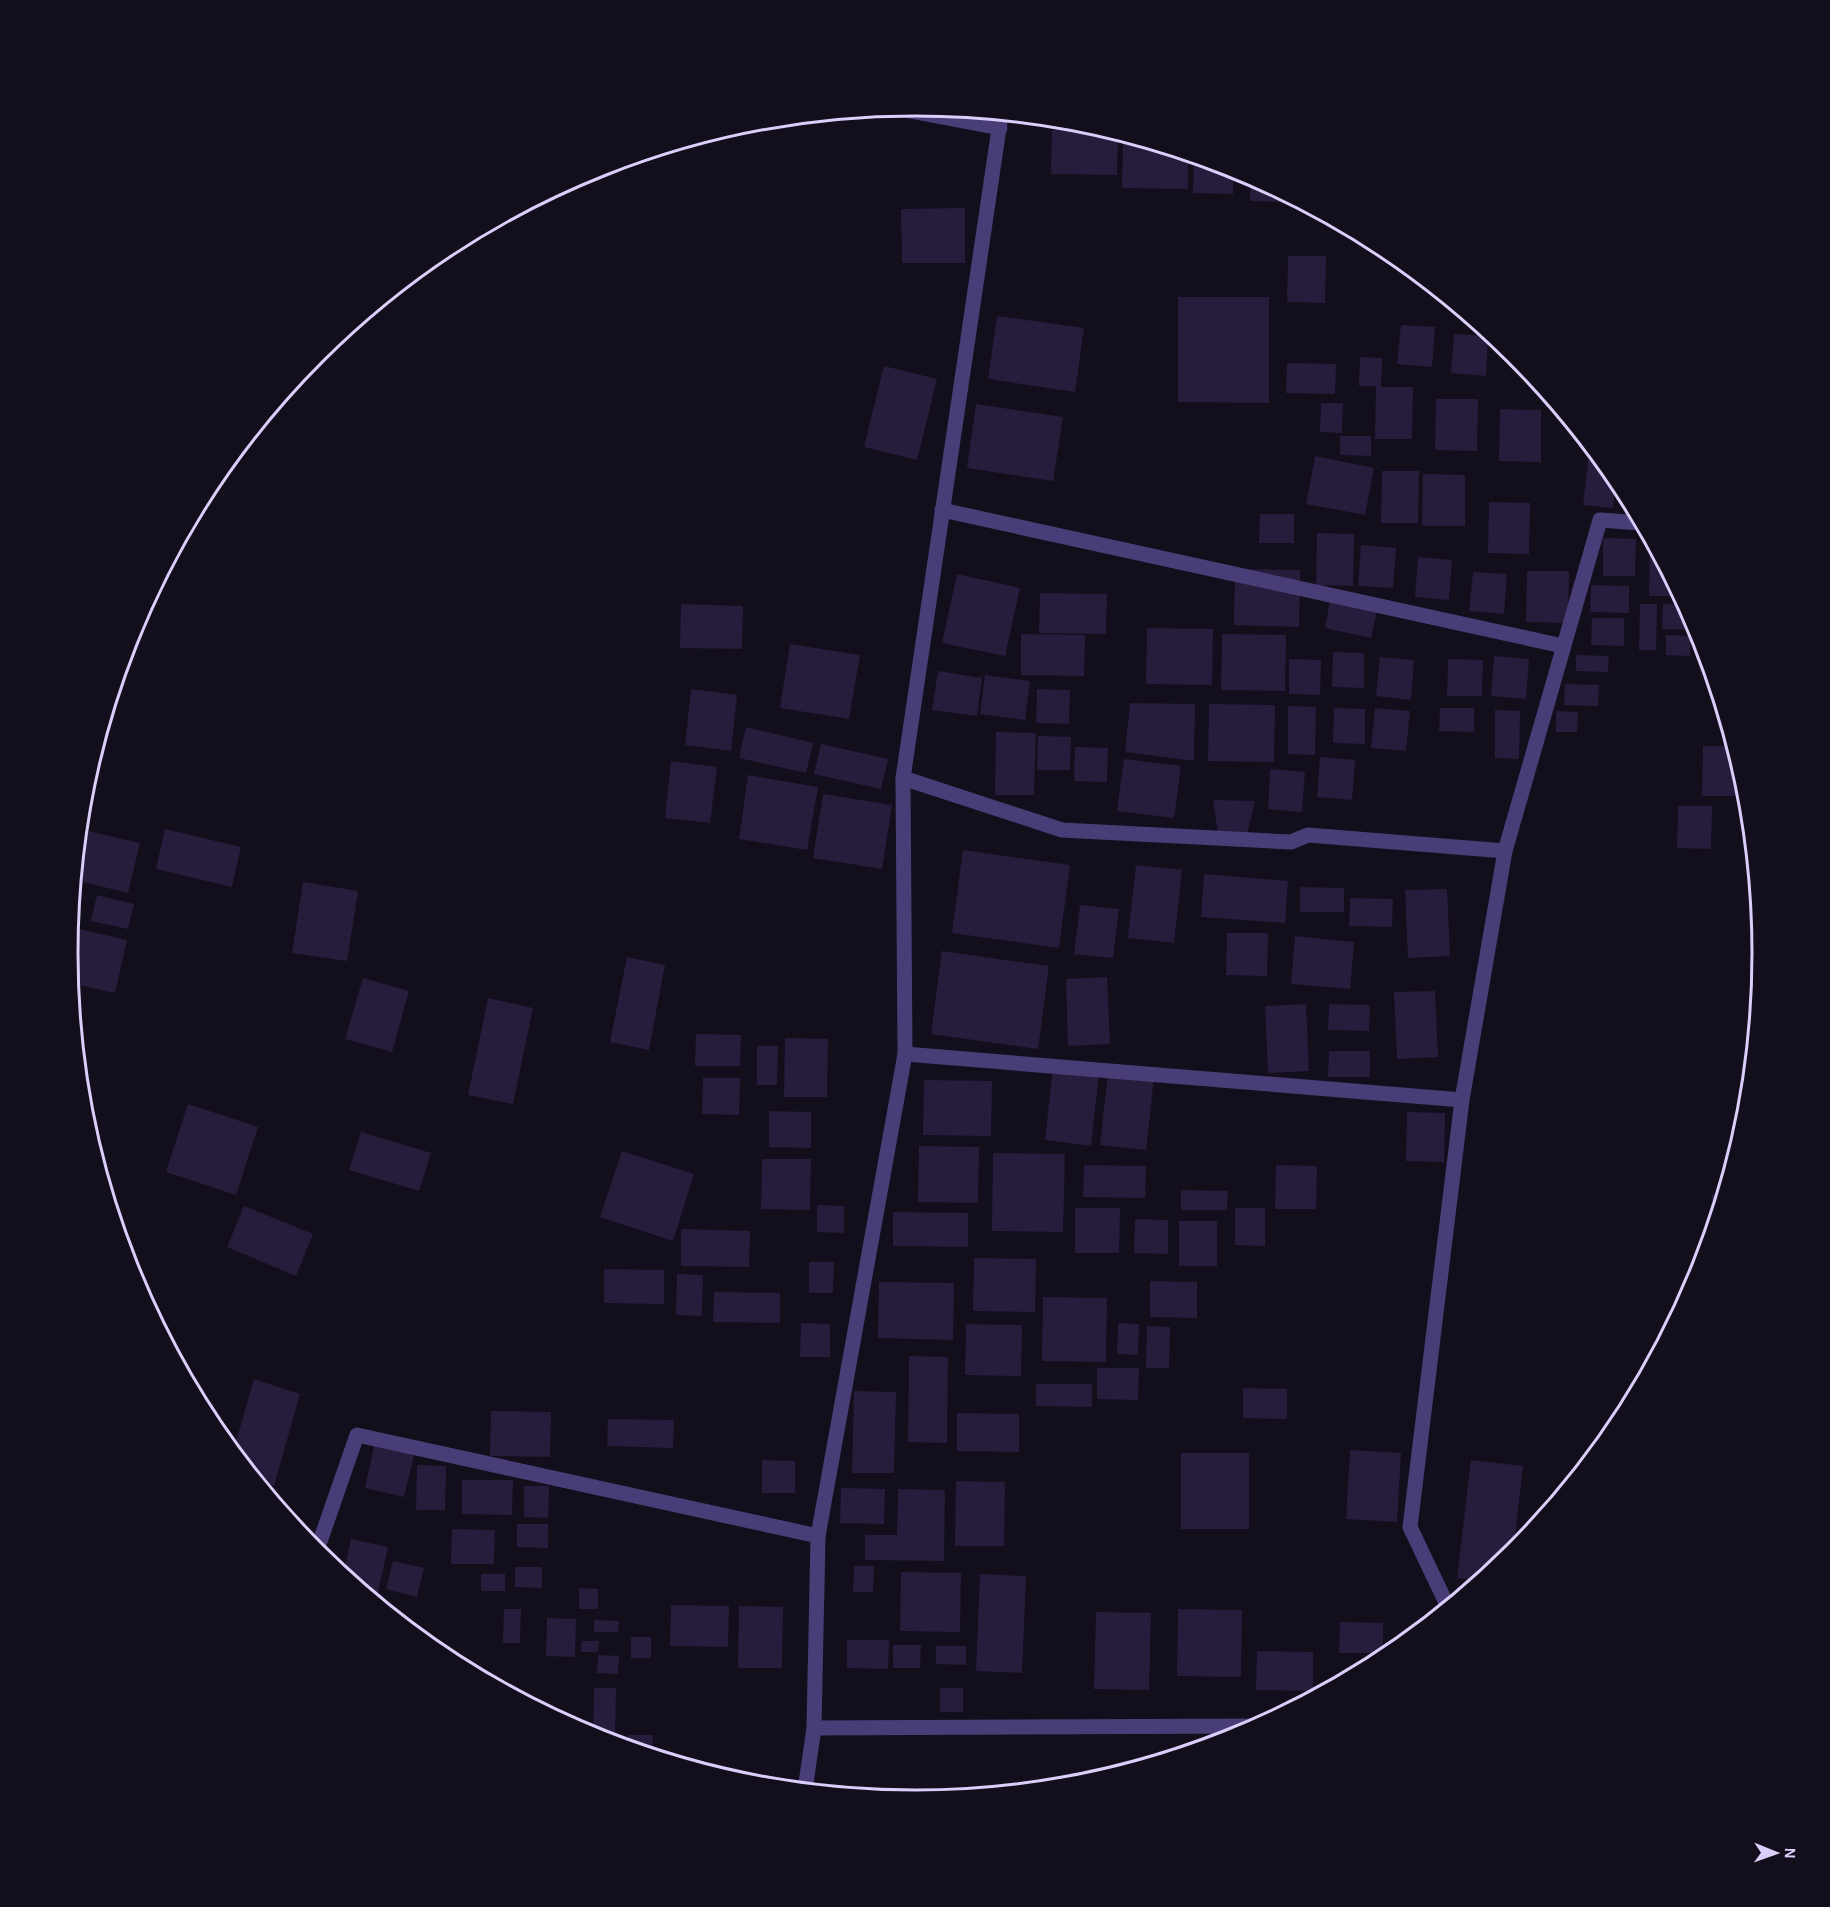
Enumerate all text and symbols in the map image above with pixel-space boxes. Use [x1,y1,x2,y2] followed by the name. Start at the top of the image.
[1746,1823,1806,1883] north arrow
[1782,1848,1798,1859] text: N

